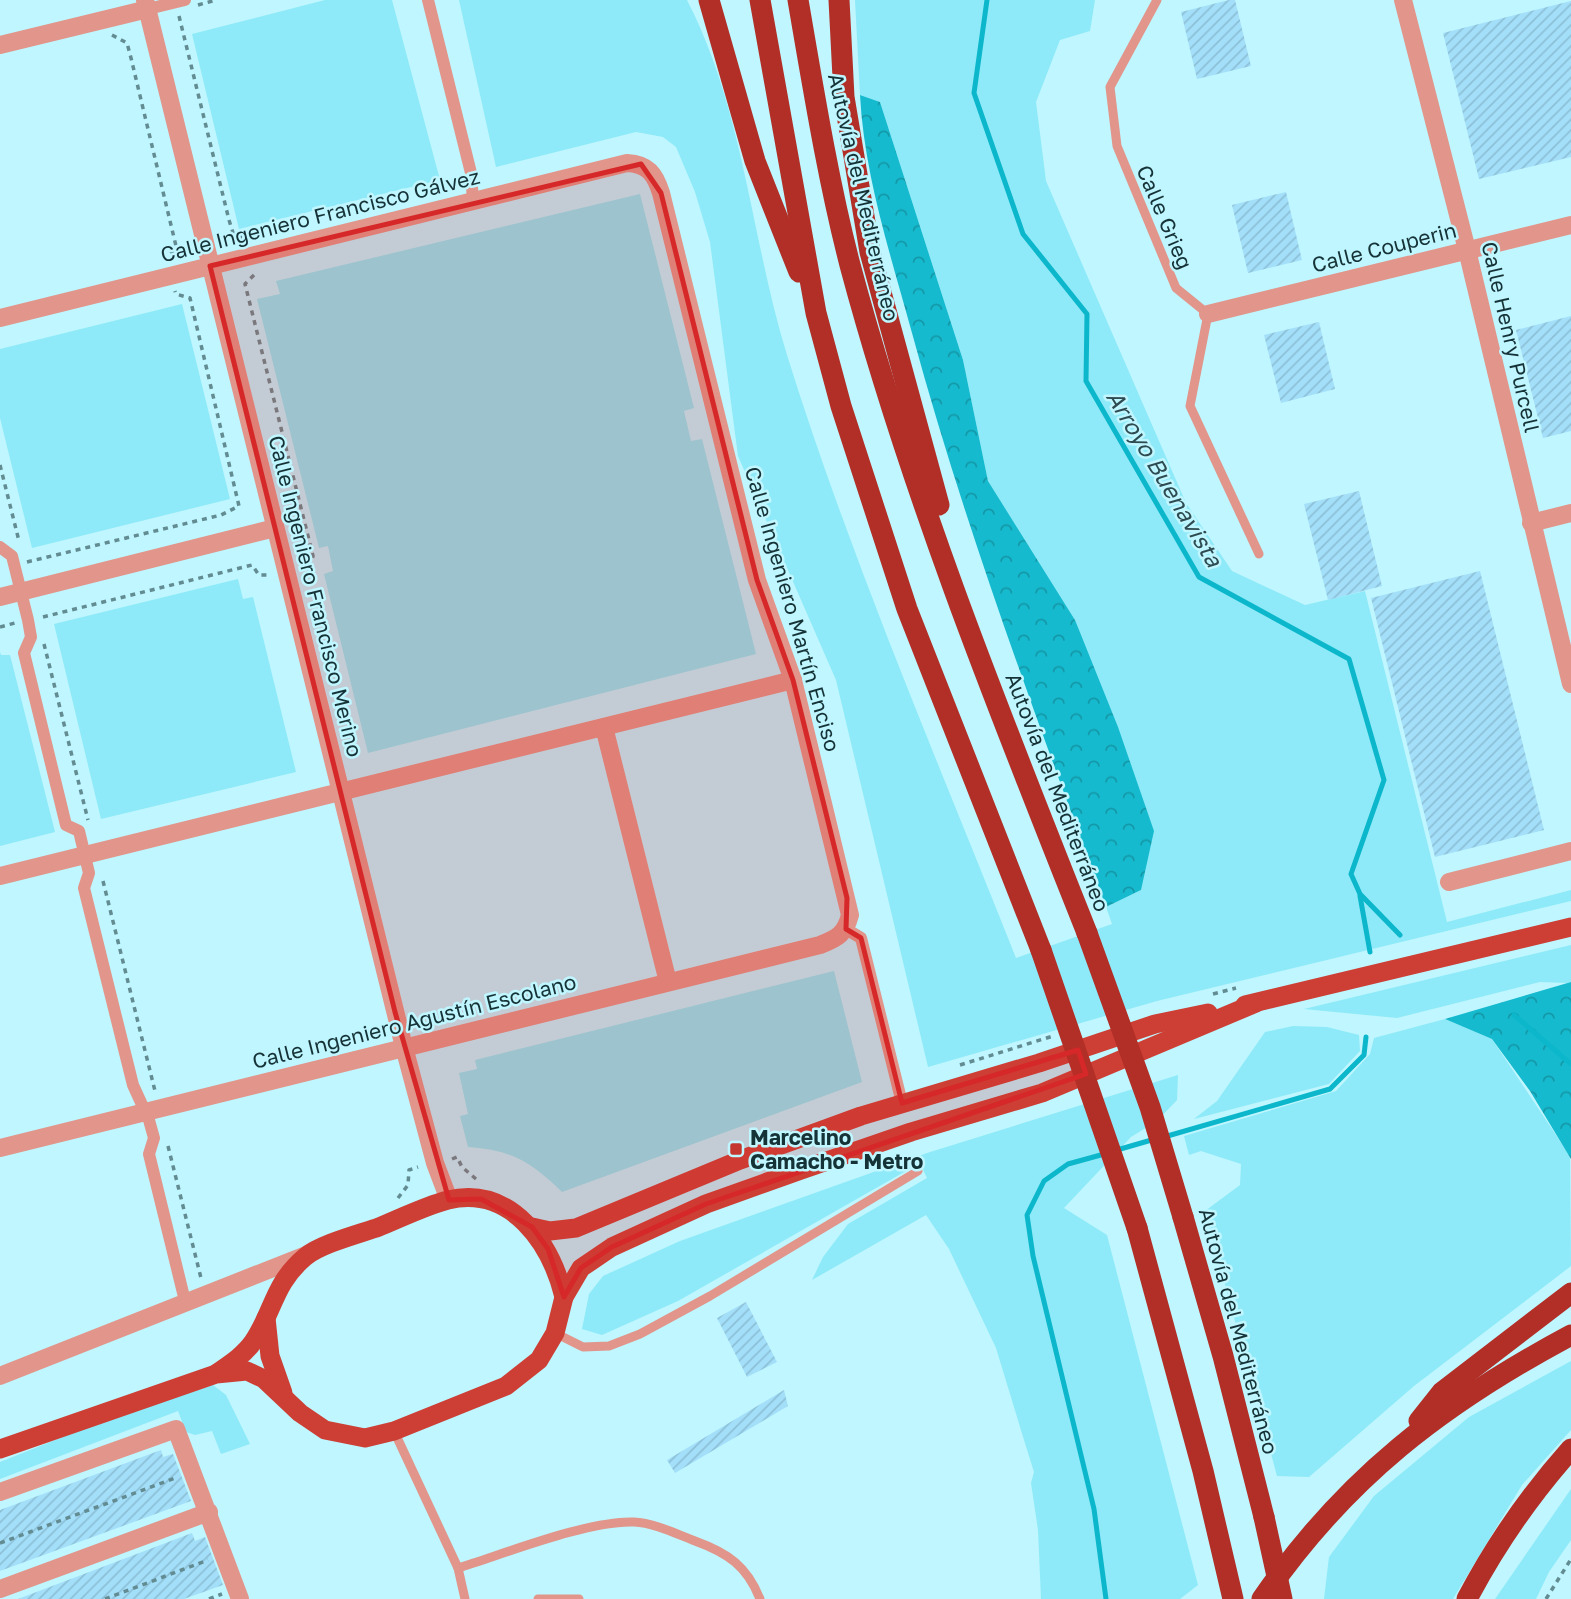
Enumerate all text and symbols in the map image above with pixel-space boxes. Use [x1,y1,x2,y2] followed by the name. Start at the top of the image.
[823,71,905,323] street label: Autovía del Mediterráneo
[1131,161,1199,273] street label: Calle Grieg
[158,163,482,267] street label: Calle Ingeniero Francisco Gálvez
[1309,216,1459,278] street label: Calle Couperin
[1476,239,1546,435] street label: Calle Henry Purcell
[1101,385,1229,572] water label: Arroyo Buenavista
[263,433,369,759] street label: Calle Ingeniero Francisco Merino
[740,464,846,754] street label: Calle Ingeniero Martín Enciso
[1000,669,1116,915] street label: Autovía del Mediterráneo
[249,968,579,1074] street label: Calle Ingeniero Agustín Escolano
[750,1124,923,1174] place label: Marcelino Camacho - Metro
[728,1141,744,1157] marker: Marcelino Camacho - Metro
[1194,1205,1284,1457] street label: Autovía del Mediterráneo

